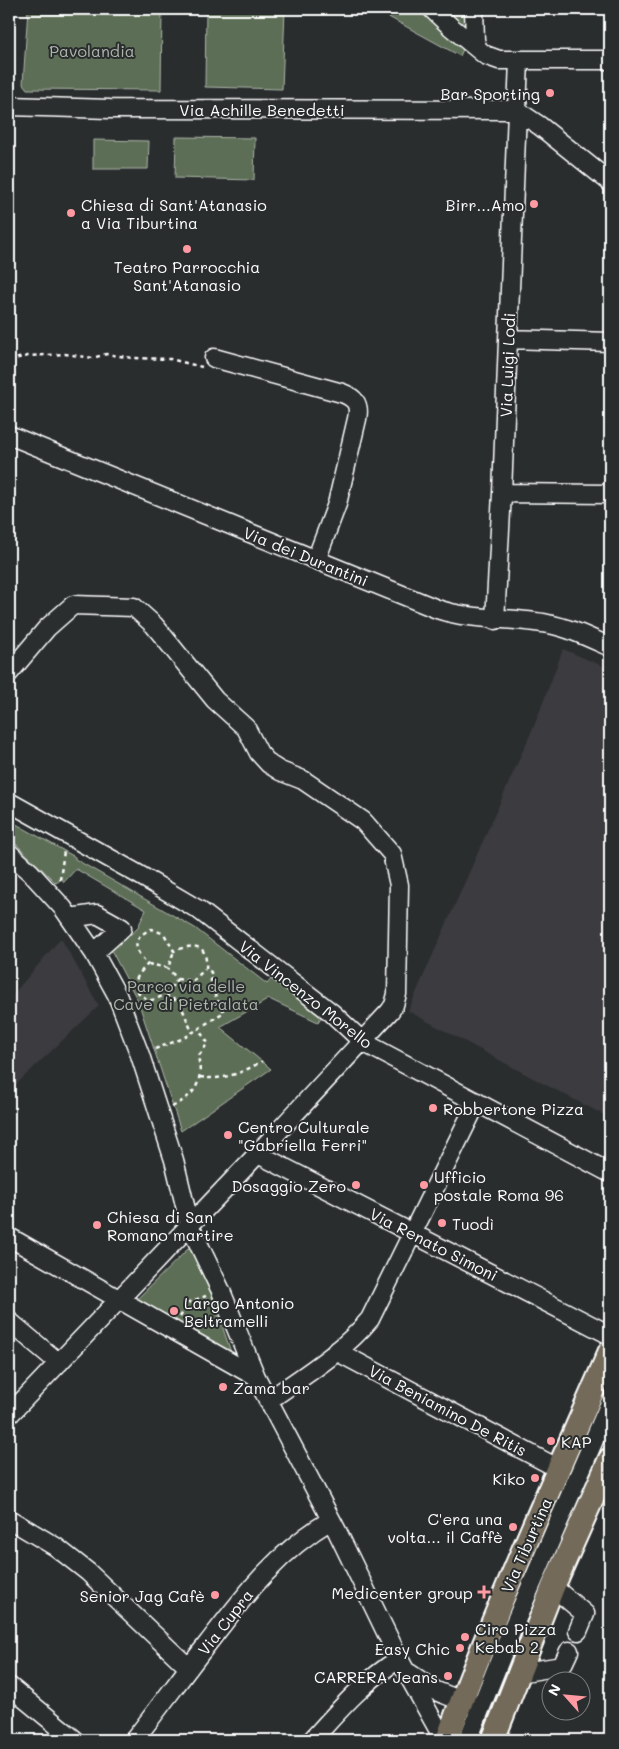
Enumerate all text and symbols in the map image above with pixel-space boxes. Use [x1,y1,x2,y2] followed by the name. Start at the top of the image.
[49,40,135,61] park label: Pavolandia
[440,83,540,104] place label: Bar Sporting
[544,87,556,99] marker: Bar Sporting
[179,99,345,120] street label: Via Achille Benedetti
[81,194,267,233] place label: Chiesa di Sant'Atanasio a Via Tiburtina
[446,194,524,215] place label: Birr...Amo
[528,198,540,210] marker: Birr...Amo
[65,207,77,219] marker: Chiesa di Sant'Atanasio a Via Tiburtina
[181,243,193,255] marker: Teatro Parrocchia Sant'Atanasio
[114,256,260,295] place label: Teatro Parrocchia Sant'Atanasio
[495,312,519,418] street label: Via Luigi Lodi
[241,521,371,591] street label: Via dei Durantini
[235,935,377,1053] street label: Via Vincenzo Morello
[113,975,259,1014] park label: Parco via delle Cave di Pietralata
[443,1098,584,1119] place label: Robbertone Pizza
[427,1102,439,1114] marker: Robbertone Pizza
[238,1116,370,1155] place label: Centro Culturale "Gabriella Ferri"
[222,1129,234,1141] marker: Centro Culturale "Gabriella Ferri"
[434,1166,564,1205] place label: Ufficio postale Roma 96
[232,1175,346,1196] place label: Dosaggio Zero
[350,1179,362,1191] marker: Dosaggio Zero
[418,1179,430,1191] marker: Ufficio postale Roma 96
[366,1203,502,1285] street label: Via Renato Simoni
[107,1206,234,1245] place label: Chiesa di San Romano martire
[452,1213,494,1234] place label: Tuodì
[436,1217,448,1229] marker: Tuodì
[91,1219,103,1231] marker: Chiesa di San Romano martire
[184,1292,294,1331] place label: Largo Antonio Beltramelli
[168,1305,180,1317] marker: Largo Antonio Beltramelli
[365,1359,531,1461] street label: Via Beniamino De Ritis
[233,1377,310,1398] place label: Zama bar
[217,1381,229,1393] marker: Zama bar
[561,1431,592,1452] place label: KAP
[545,1435,557,1447] marker: KAP
[492,1468,525,1489] place label: Kiko
[529,1472,541,1484] marker: Kiko
[496,1494,556,1596] street label: Via Tiburtina
[388,1508,503,1547] place label: C'era una volta... il Caffè
[507,1521,519,1533] marker: C'era una volta... il Caffè
[332,1582,473,1603] place label: Medicenter group
[80,1585,205,1606] place label: Senior Jag Cafè
[193,1585,257,1659] street label: Via Cupra
[477,1585,491,1599] marker: Medicenter group
[209,1589,221,1601] marker: Senior Jag Cafè
[475,1618,556,1657] place label: Ciro Pizza Kebab 2
[459,1631,471,1643] marker: Ciro Pizza Kebab 2
[375,1638,450,1659] place label: Easy Chic
[454,1642,466,1654] marker: Easy Chic
[314,1666,438,1687] place label: CARRERA Jeans
[442,1670,454,1682] marker: CARRERA Jeans
[542,1672,592,1722] north arrow
[543,1681,565,1699] text: N

